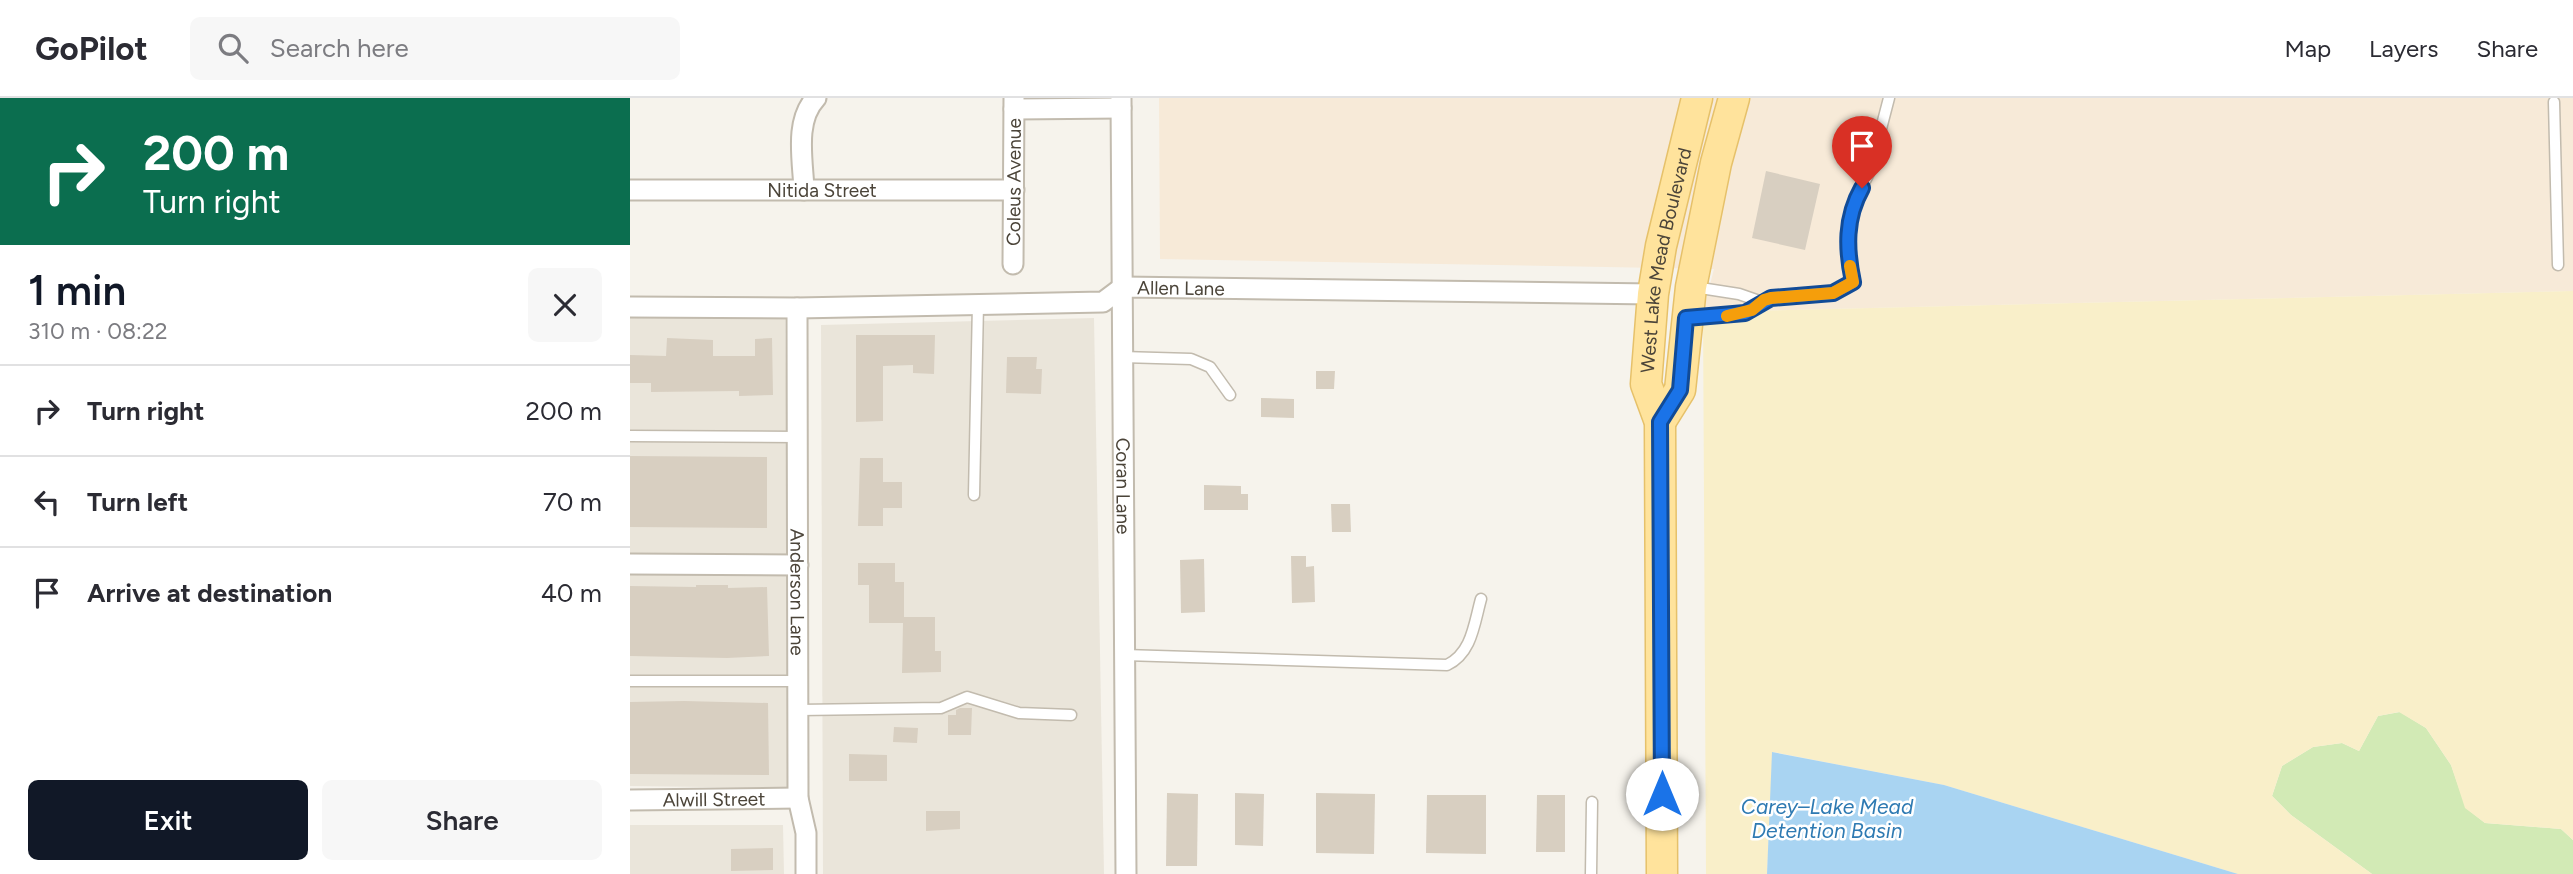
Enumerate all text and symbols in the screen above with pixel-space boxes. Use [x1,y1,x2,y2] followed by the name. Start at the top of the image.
[190,17,680,80] search box
[35,29,148,68] text: GoPilot
[214,29,252,67] icon: search
[270,32,409,64] text: Search here
[2284,34,2331,63] text: Map
[2369,34,2438,63] text: Layers
[2476,34,2538,63] text: Share
[1832,116,1892,188] pin
[1002,118,1025,246] street label: Coleus Avenue
[143,123,289,182] text: 200 m
[28,126,119,217] icon: right
[1843,127,1881,165] icon: arrive
[1635,145,1696,374] street label: West Lake Mead Boulevard
[767,179,877,202] street label: Nitida Street
[143,183,281,221] text: Turn right
[28,265,126,316] text: 1 min
[528,268,602,342] button: close
[1137,276,1225,300] street label: Allen Lane
[28,317,168,345] text: 310 m · 08:22
[28,392,66,430] icon: right
[87,395,204,427] text: Turn right
[526,395,602,427] text: 200 m
[1112,438,1135,534] street label: Coran Lane
[28,483,66,521] icon: left
[87,486,188,518] text: Turn left
[543,486,602,518] text: 70 m
[786,528,809,656] street label: Anderson Lane
[28,574,66,612] icon: arrive
[87,577,332,609] text: Arrive at destination
[541,577,602,609] text: 40 m
[1625,757,1699,831] position arrow
[28,780,308,860] button: Exit
[322,780,602,860] button: Share
[663,787,765,811] street label: Alwill Street
[1741,794,1914,843] water label: Carey–Lake Mead Detention Basin

